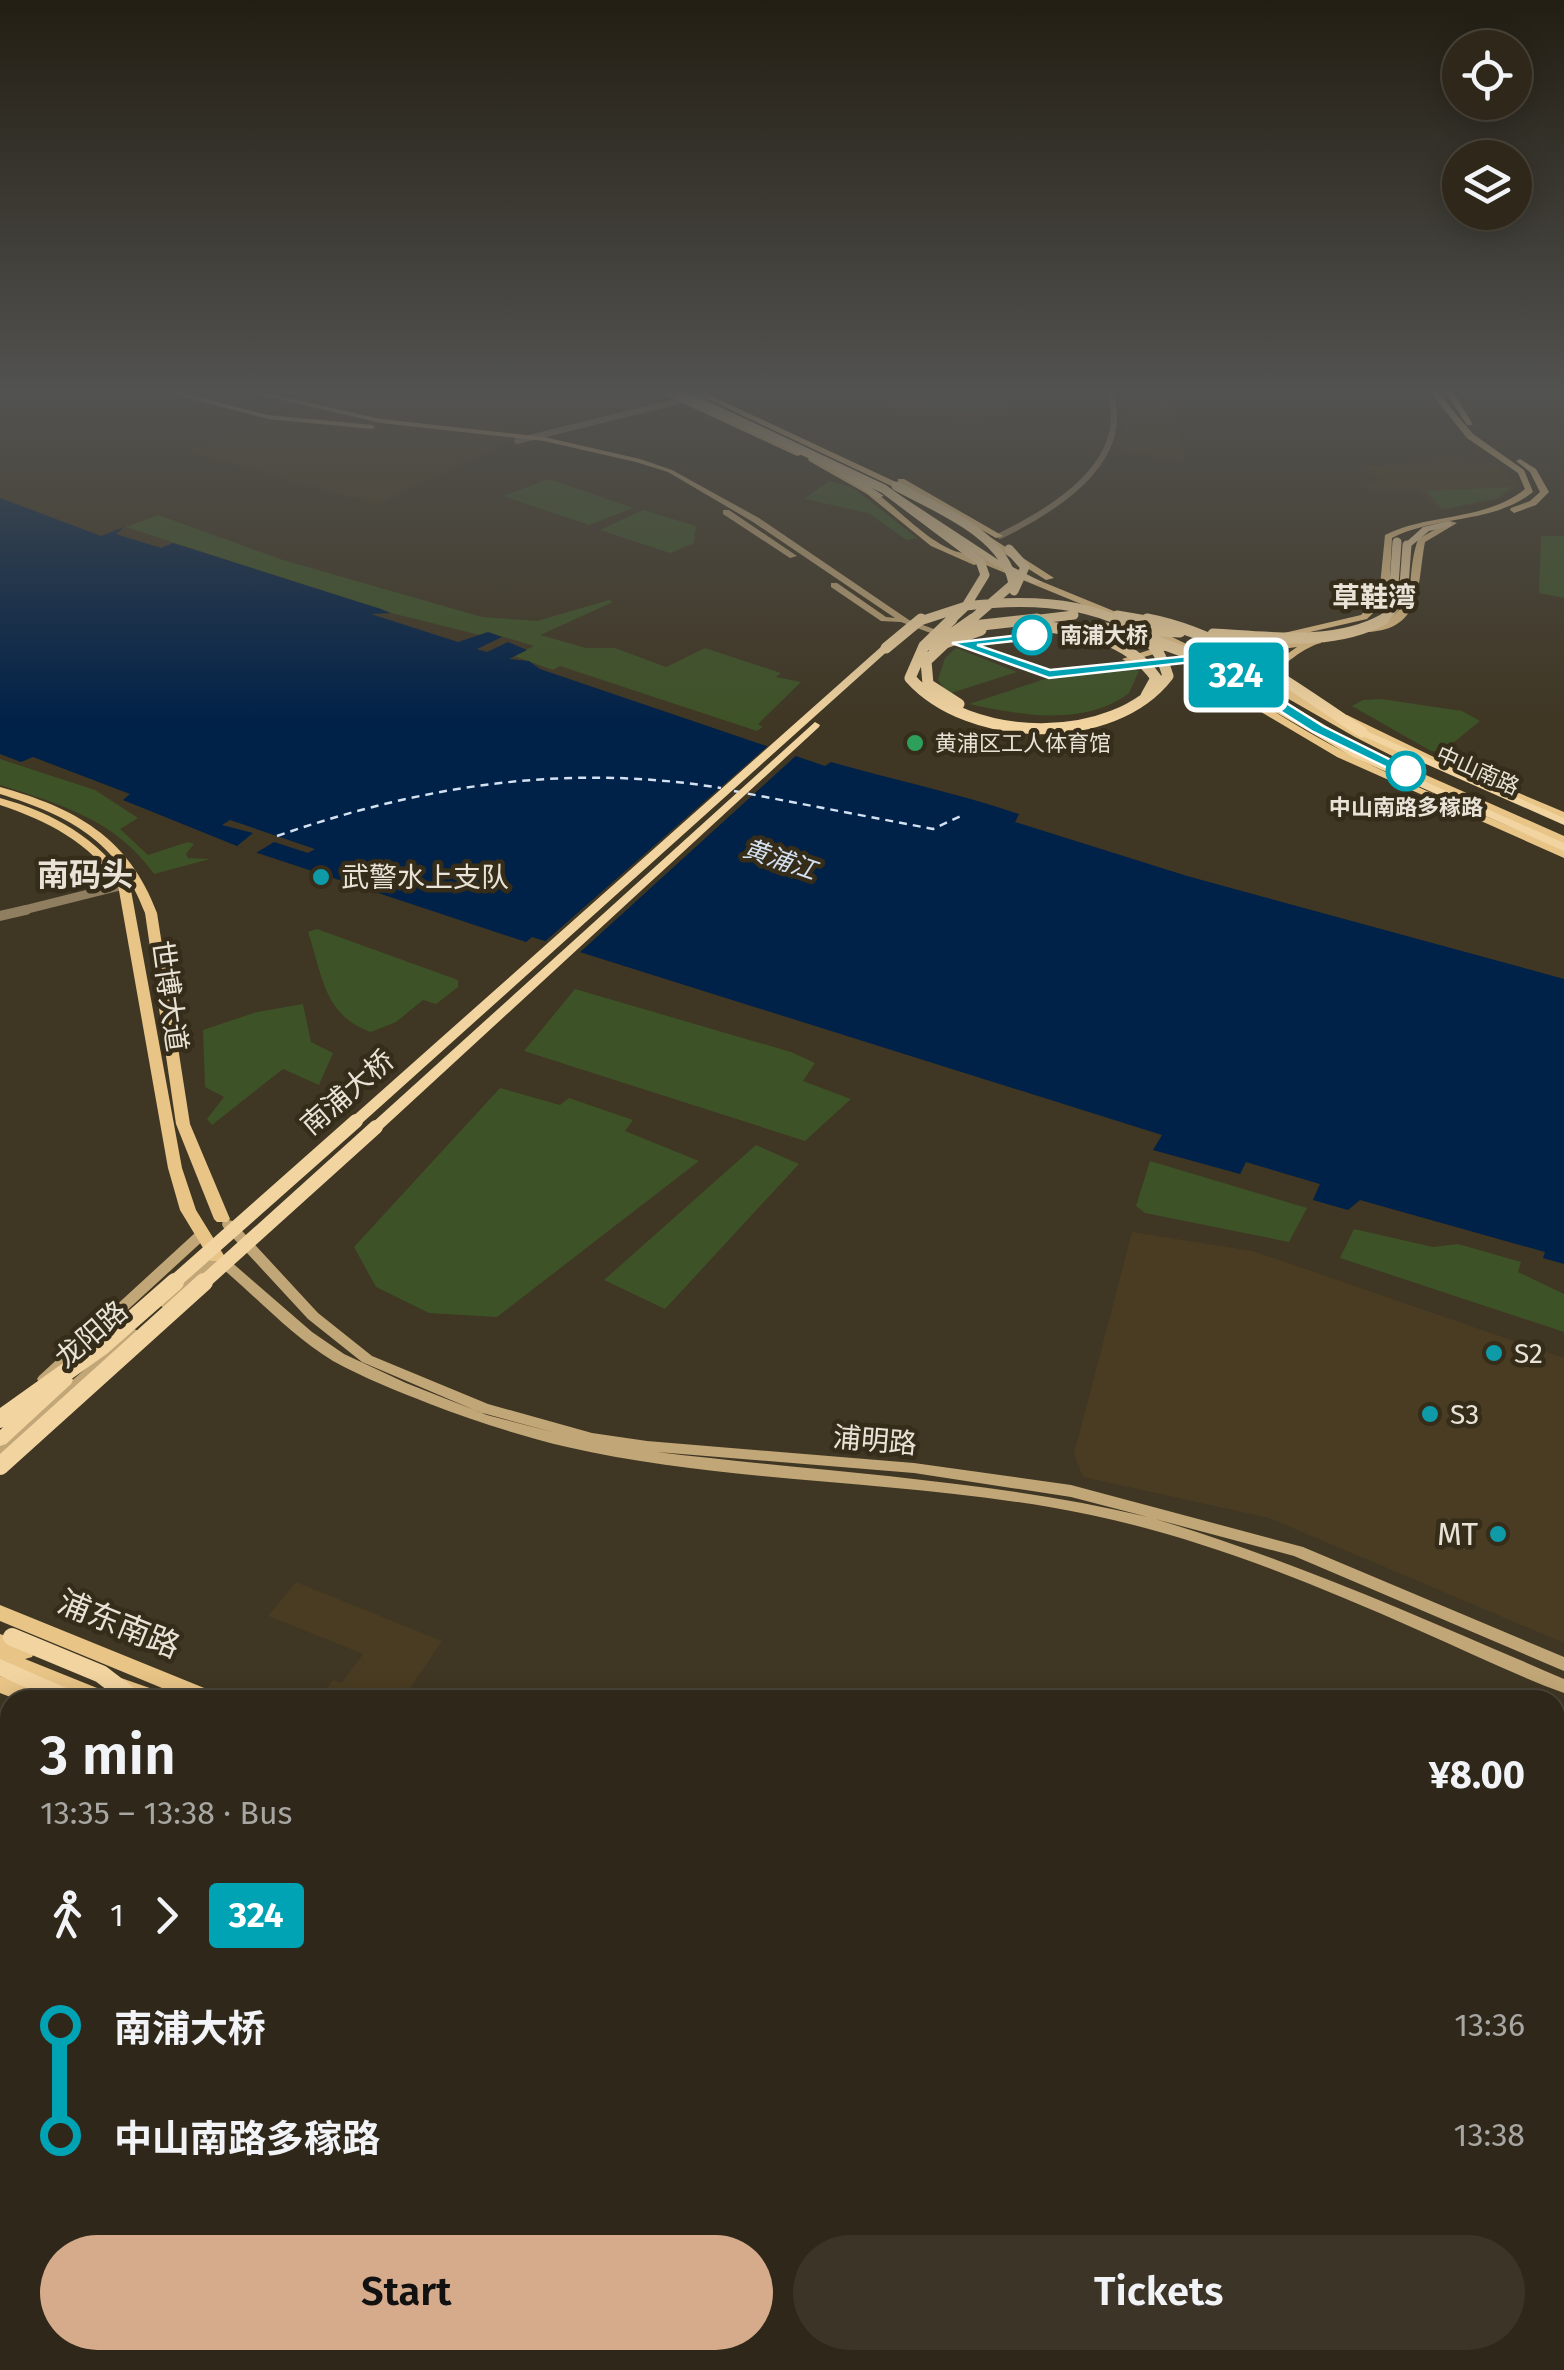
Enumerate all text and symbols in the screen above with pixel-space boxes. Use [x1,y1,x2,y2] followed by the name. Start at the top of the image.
[1442,30,1532,230] map controls
[1442,30,1532,120] button: locate
[1442,140,1532,230] button: layers
[1332,581,1416,614] district label: 草鞋湾
[1013,616,1051,654] marker: 南浦大桥
[1060,622,1148,649] place label: 南浦大桥
[1178,642,1294,708] line badge: 324
[1209,654,1263,696] text: 324
[935,730,1111,757] place label: 黄浦区工人体育馆
[904,732,926,754] marker: 黄浦区工人体育馆
[1432,740,1523,801] street label: 中山南路
[1387,752,1425,790] marker: 中山南路多稼路
[1329,794,1483,821] place label: 中山南路多稼路
[739,834,823,887] water label: 黄浦江
[37,856,133,894] district label: 南码头
[341,861,509,894] place label: 武警水上支队
[310,866,332,888] marker: 武警水上支队
[145,938,194,1054] street label: 世博大道
[294,1043,400,1142] street label: 南浦大桥
[49,1294,134,1374] street label: 龙阳路
[1514,1337,1543,1370] place label: S2
[1483,1342,1505,1364] marker: S2
[1450,1398,1479,1431] place label: S3
[1419,1403,1441,1425] marker: S3
[832,1420,918,1461] street label: 浦明路
[1437,1515,1478,1553] place label: MT
[1487,1523,1509,1545] marker: MT
[53,1582,185,1666] street label: 浦东南路
[40,1723,176,1789] text: 3 min
[1429,1752,1525,1798] text: ¥8.00
[40,1794,292,1832] text: 13:35 – 13:38 · Bus
[40,1888,95,1943] icon: walk
[139,1888,194,1943] icon: forward
[229,1894,284,1936] text: 324
[110,1896,124,1934] text: 1
[114,2006,266,2052] text: 南浦大桥
[1454,2006,1525,2044] text: 13:36
[114,2116,380,2162] text: 中山南路多稼路
[1454,2116,1525,2154] text: 13:38
[40,2235,773,2350] button: Start
[793,2235,1525,2350] button: Tickets

